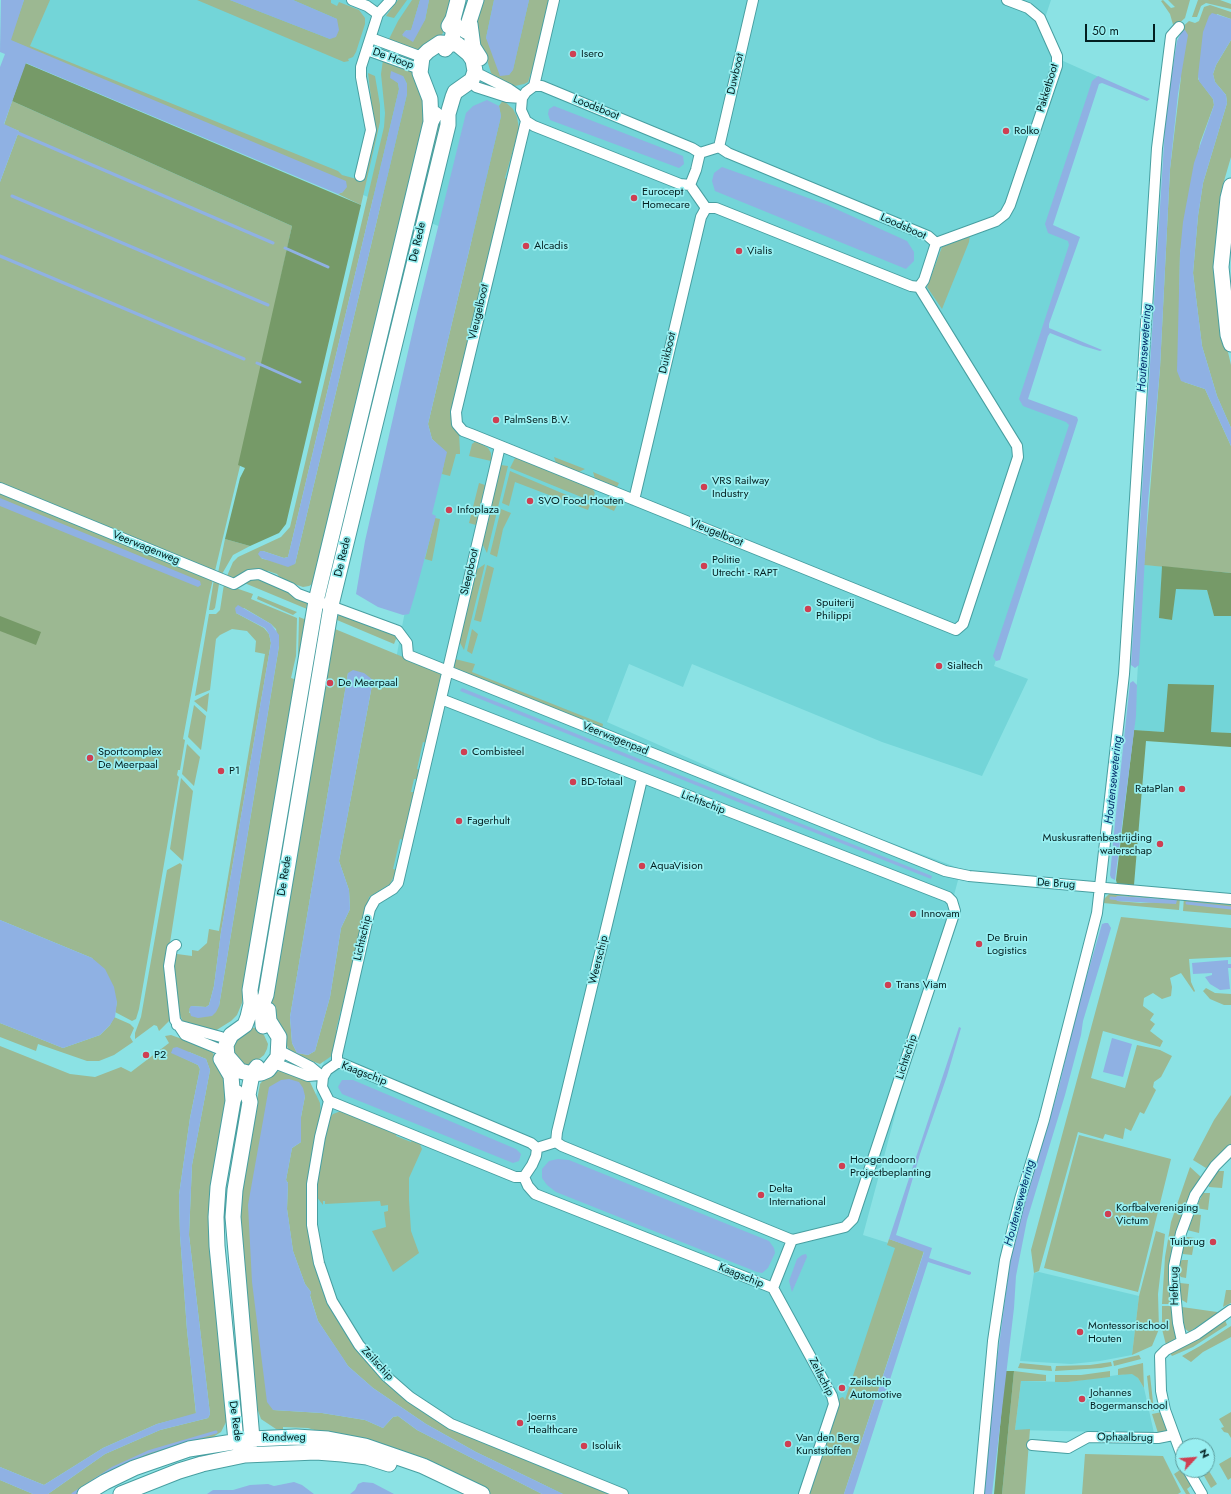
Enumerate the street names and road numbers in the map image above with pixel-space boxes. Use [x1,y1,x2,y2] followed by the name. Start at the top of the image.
[371,46,415,72] street label: De Hoop
[725,52,747,96] street label: Duwboot
[1034,62,1062,114] street label: Pakketboot
[571,93,621,123] street label: Loodsboot
[878,211,928,243] street label: Loodsboot
[407,221,429,263] street label: De Rede
[466,283,492,341] street label: Vleugelboot
[657,331,679,375] street label: Duikboot
[687,516,745,550] street label: Vleugelboot
[110,528,182,568] street label: Veerwagenweg
[332,536,354,578] street label: De Rede
[458,548,482,596] street label: Sleepboot
[580,720,650,758] street label: Veerwagenpad
[679,789,727,817] street label: Lichtschip
[275,855,295,897] street label: De Rede
[1036,876,1076,892] street label: De Brug
[351,914,375,962] street label: Lichtschip
[587,934,611,986] street label: Weerschip
[894,1033,920,1081] street label: Lichtschip
[339,1059,389,1089] street label: Kaagschip
[716,1261,766,1291] street label: Kaagschip
[1168,1267,1182,1305] street label: Hefbrug
[358,1344,396,1384] street label: Zeilschip
[806,1356,836,1398] street label: Zeilschip
[226,1400,244,1442] street label: De Rede
[262,1431,306,1445] street label: Rondweg
[1097,1431,1153,1445] street label: Ophaalbrug

